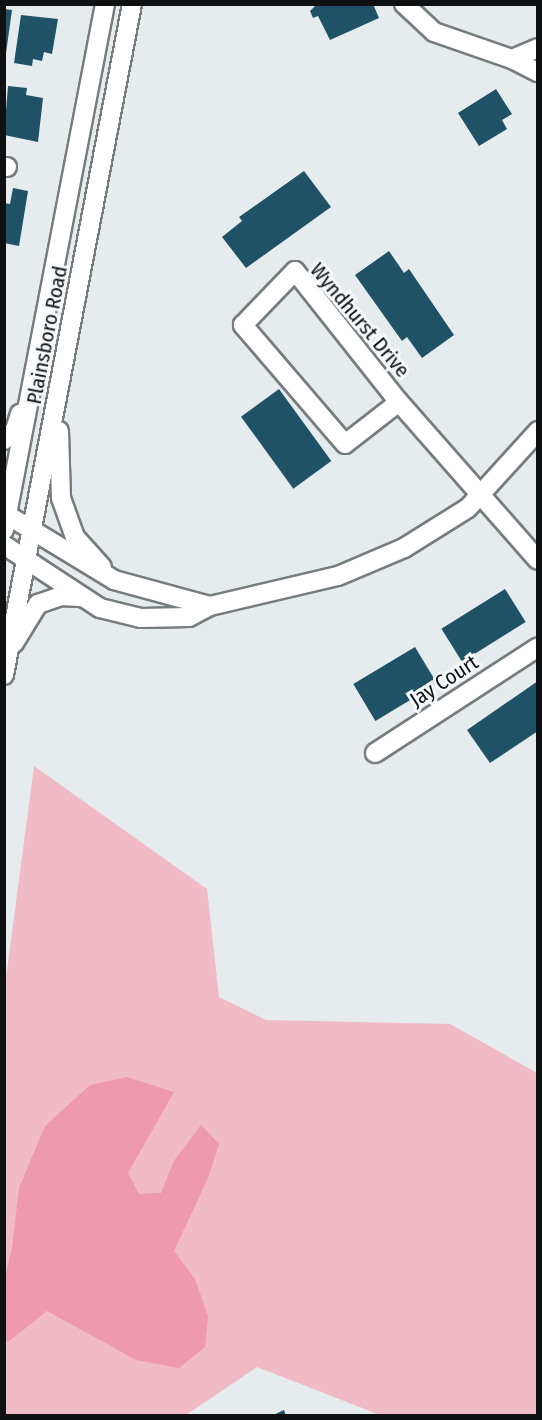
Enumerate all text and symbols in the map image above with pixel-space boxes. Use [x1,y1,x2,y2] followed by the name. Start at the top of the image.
[305,258,415,382] street label: Wyndhurst Drive
[21,264,73,406] street label: Plainsboro Road
[405,650,483,712] street label: Jay Court

